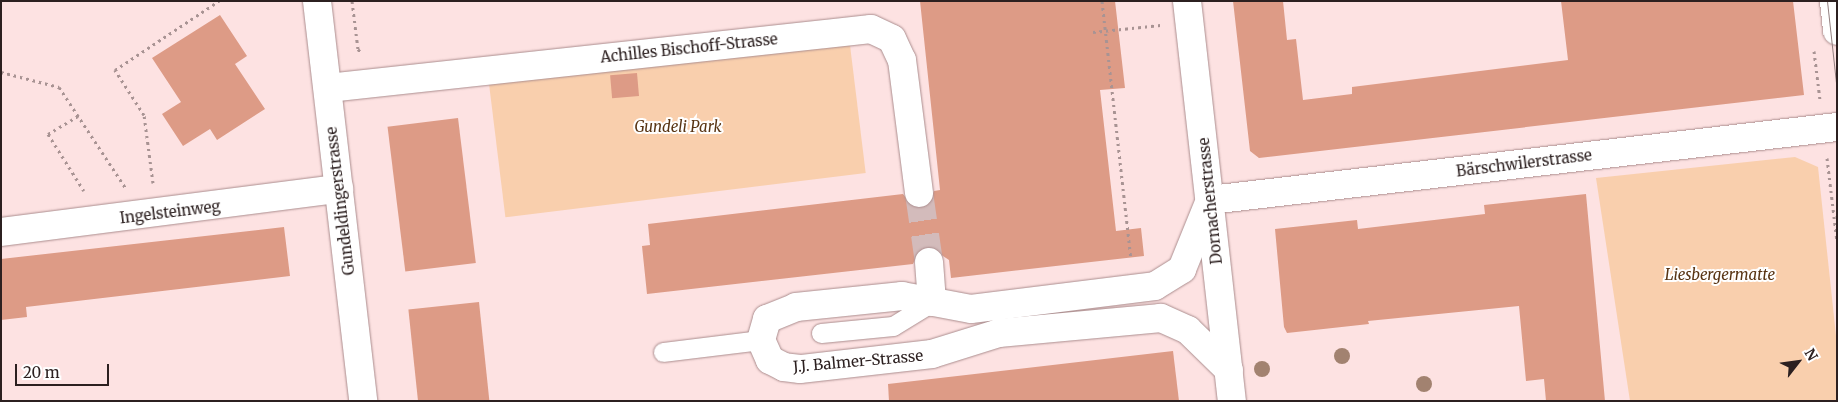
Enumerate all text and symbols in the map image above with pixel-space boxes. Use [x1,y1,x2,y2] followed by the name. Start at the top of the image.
[599,30,779,66] street label: Achilles Bischoff-Strasse
[634,118,722,136] park label: Gundeli Park
[322,126,358,276] street label: Gundeldingerstrasse
[1194,137,1226,265] street label: Dornacherstrasse
[1455,146,1593,180] street label: Bärschwilerstrasse
[119,197,221,227] street label: Ingelsteinweg
[1665,266,1775,284] park label: Liesbergermatte
[1773,337,1823,387] north arrow
[1800,345,1822,364] text: N
[792,346,924,376] street label: J.J. Balmer-Strasse
[18,354,111,386] scale bar
[23,363,60,382] text: 20 m

